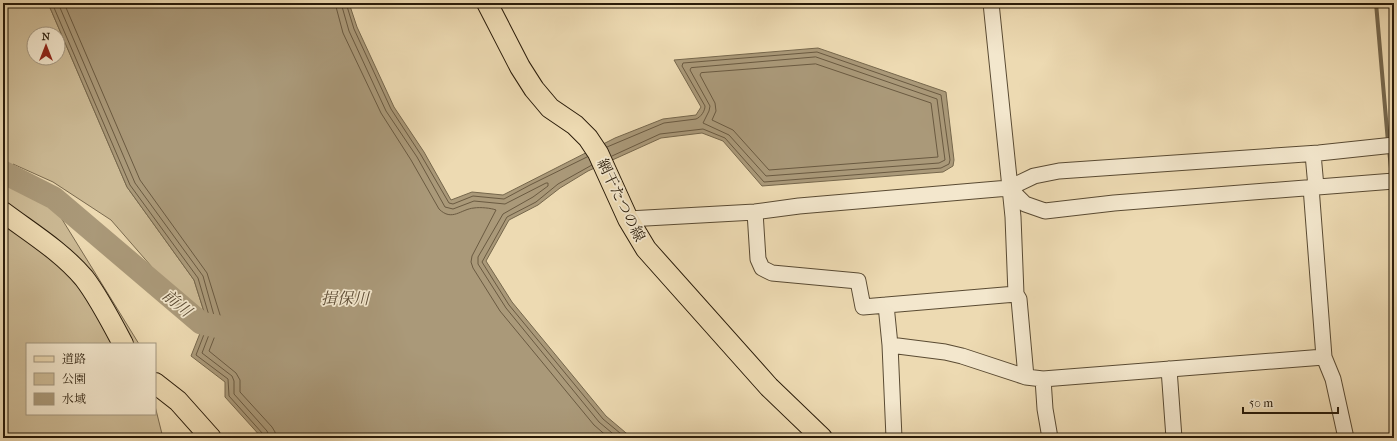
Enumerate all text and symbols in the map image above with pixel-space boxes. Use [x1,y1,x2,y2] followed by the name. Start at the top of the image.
[26,26,66,66] north arrow
[42,30,51,43] text: N
[593,156,649,244] street label: 網干たつの線
[159,285,197,322] water label: 前川
[321,289,371,308] water label: 揖保川
[26,343,156,415] legend
[62,352,86,366] text: 道路
[62,372,86,386] text: 公園
[1243,389,1338,415] scale bar
[62,392,86,406] text: 水域
[1249,396,1273,410] text: 50 m

